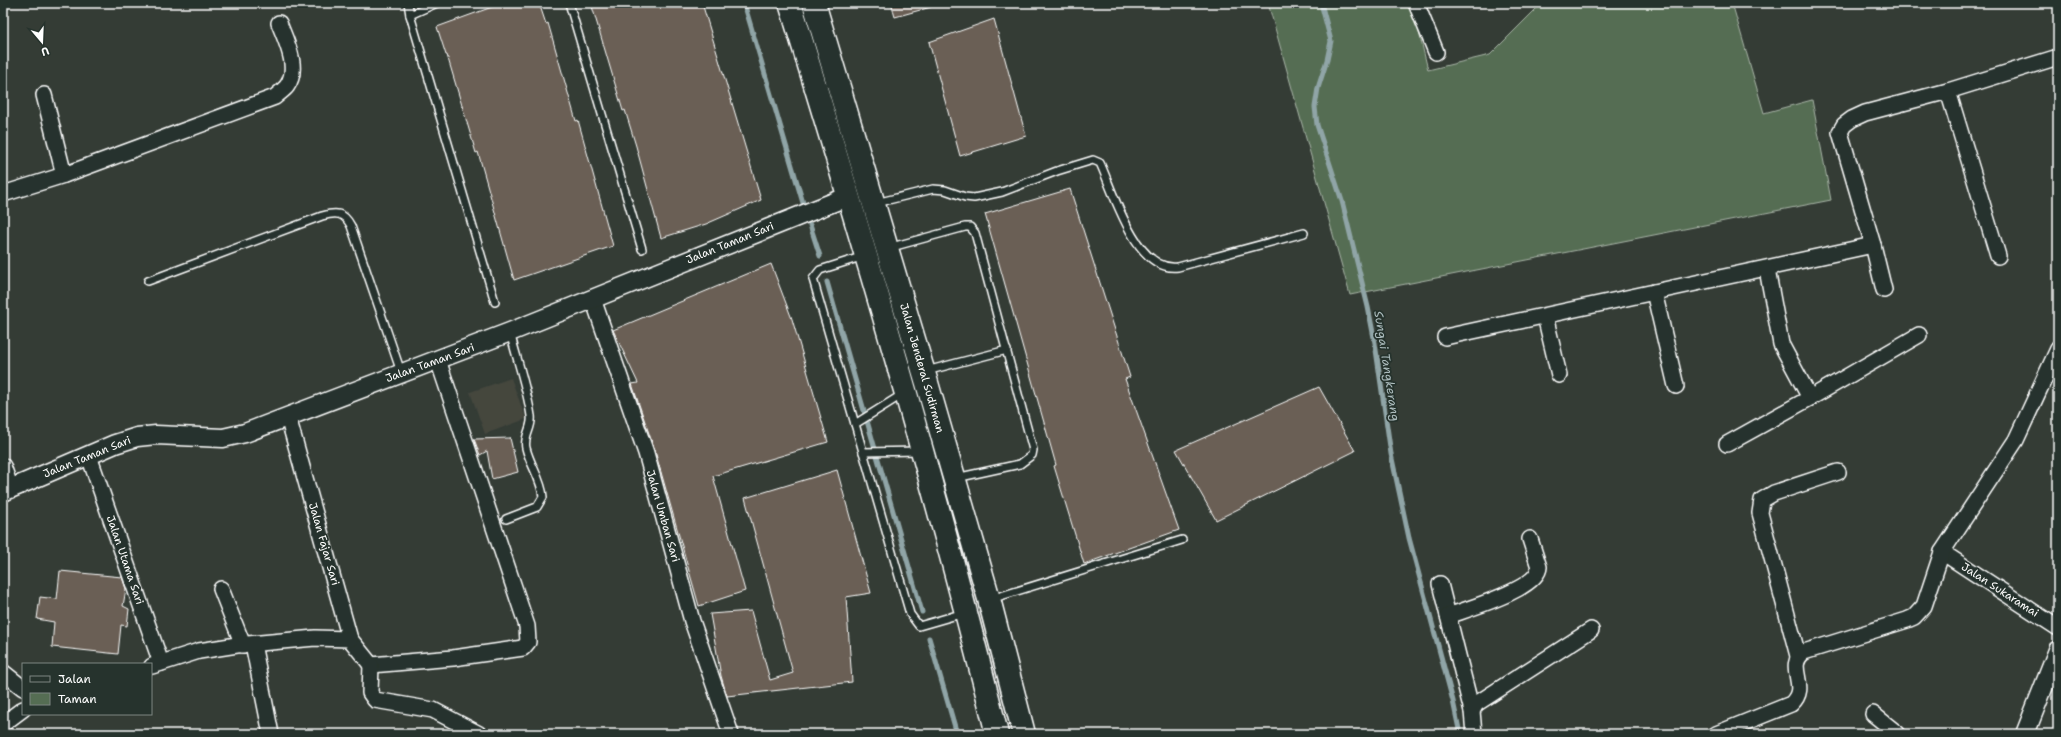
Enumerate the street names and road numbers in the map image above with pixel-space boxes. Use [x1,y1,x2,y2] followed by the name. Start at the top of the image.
[684,219,776,267] street label: Jalan Taman Sari
[896,301,948,435] street label: Jalan Jenderal Sudirman
[383,340,477,386] street label: Jalan Taman Sari
[41,433,133,481] street label: Jalan Taman Sari
[643,468,683,564] street label: Jalan Umban Sari
[305,501,343,587] street label: Jalan Fajar Sari
[103,513,147,607] street label: Jalan Utama Sari
[1958,559,2042,621] street label: Jalan Sukaramai

